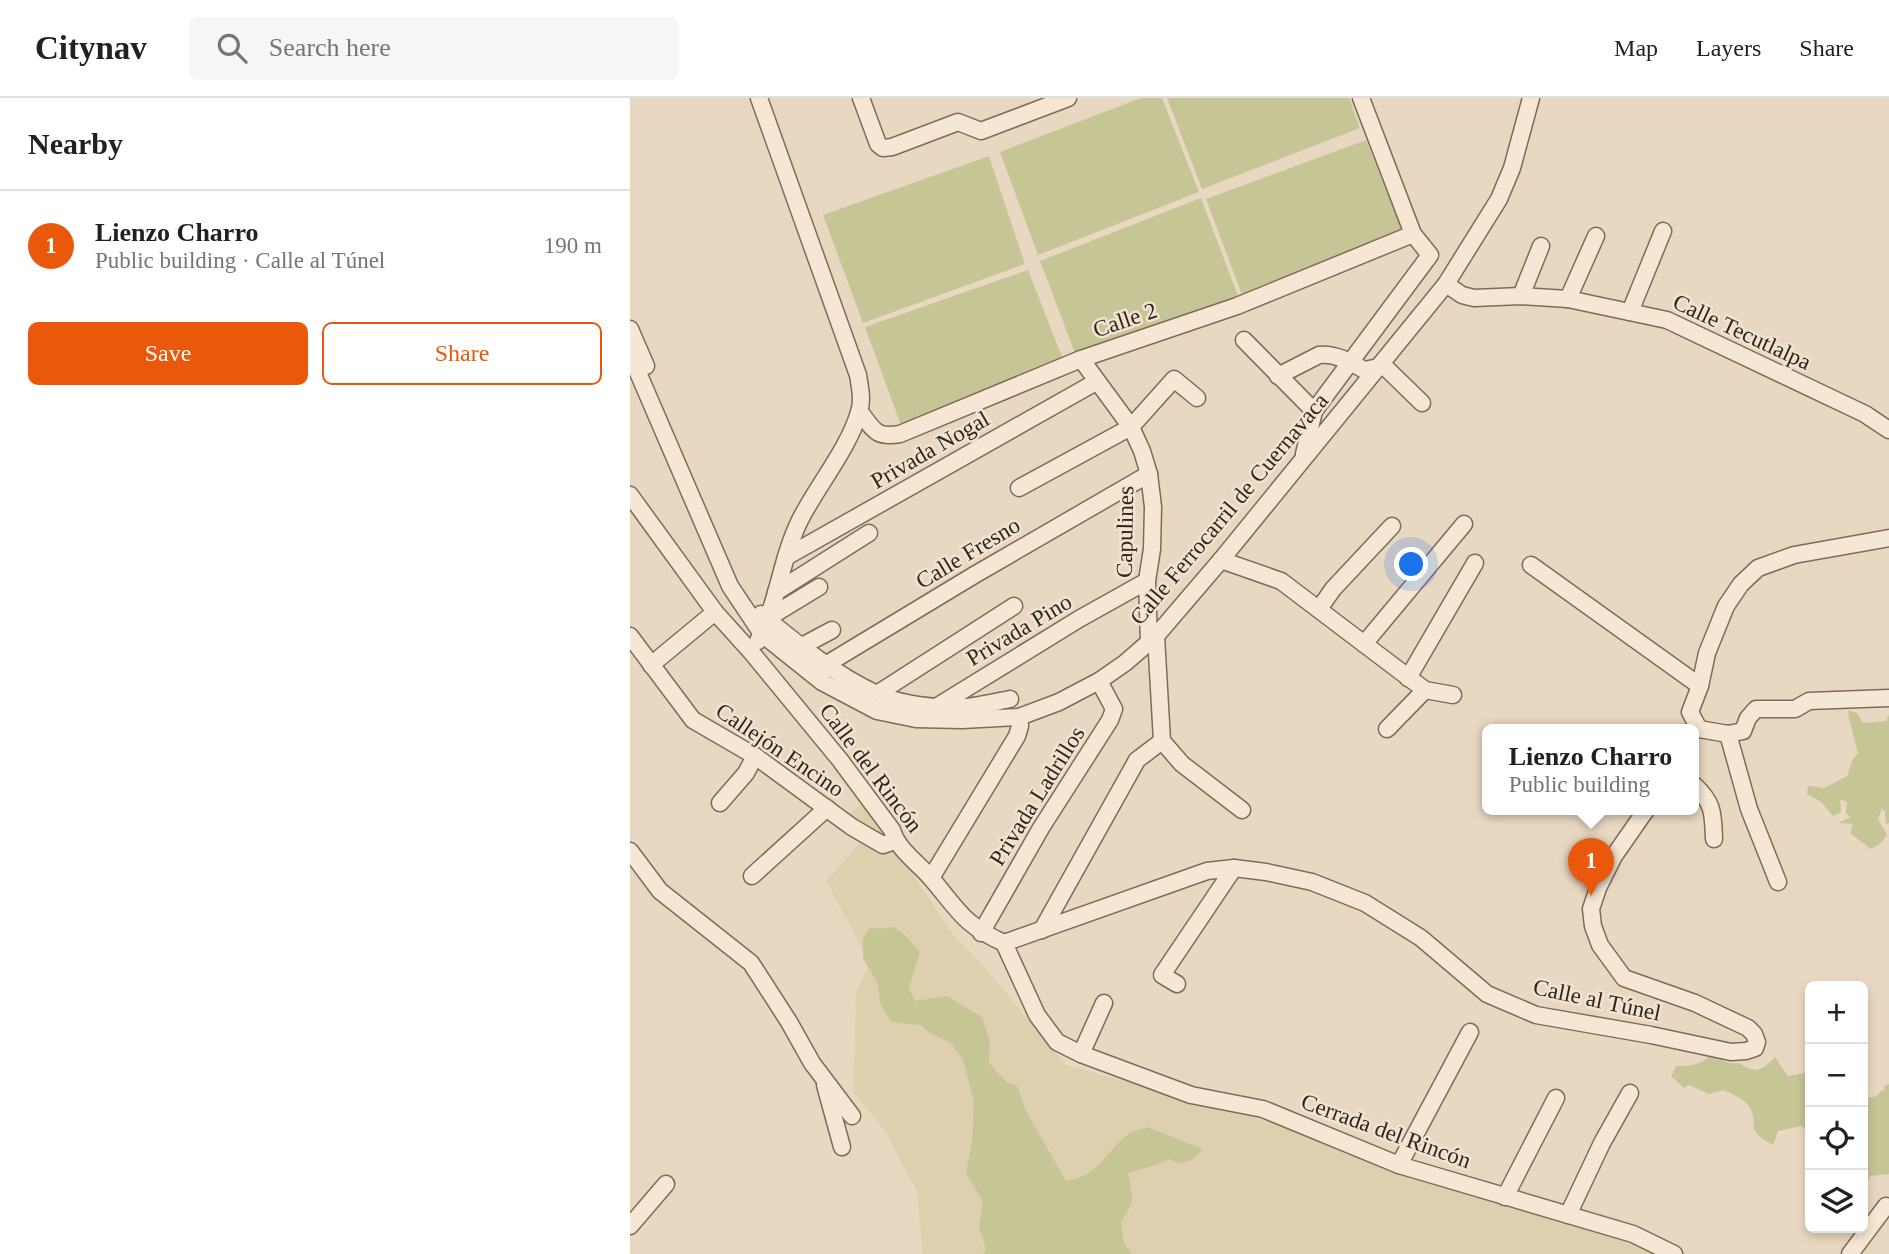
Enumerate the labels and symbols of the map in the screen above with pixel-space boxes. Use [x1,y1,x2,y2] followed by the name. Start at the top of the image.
[1669,289,1815,375] street label: Calle Tecutlalpa
[1090,297,1160,343] street label: Calle 2
[1125,388,1333,630] street label: Calle Ferrocarril de Cuernavaca
[866,406,994,494] street label: Privada Nogal
[1112,486,1138,578] street label: Capulines
[911,512,1025,594] street label: Calle Fresno
[1394,547,1428,581] your location
[962,589,1076,671] street label: Privada Pino
[711,698,849,802] street label: Callejón Encino
[815,699,928,838] street label: Calle del Rincón
[984,722,1090,870] street label: Privada Ladrillos
[1568,838,1614,896] pin: 1
[1531,974,1663,1026] street label: Calle al Túnel
[1298,1089,1475,1173] street label: Cerrada del Rincón

